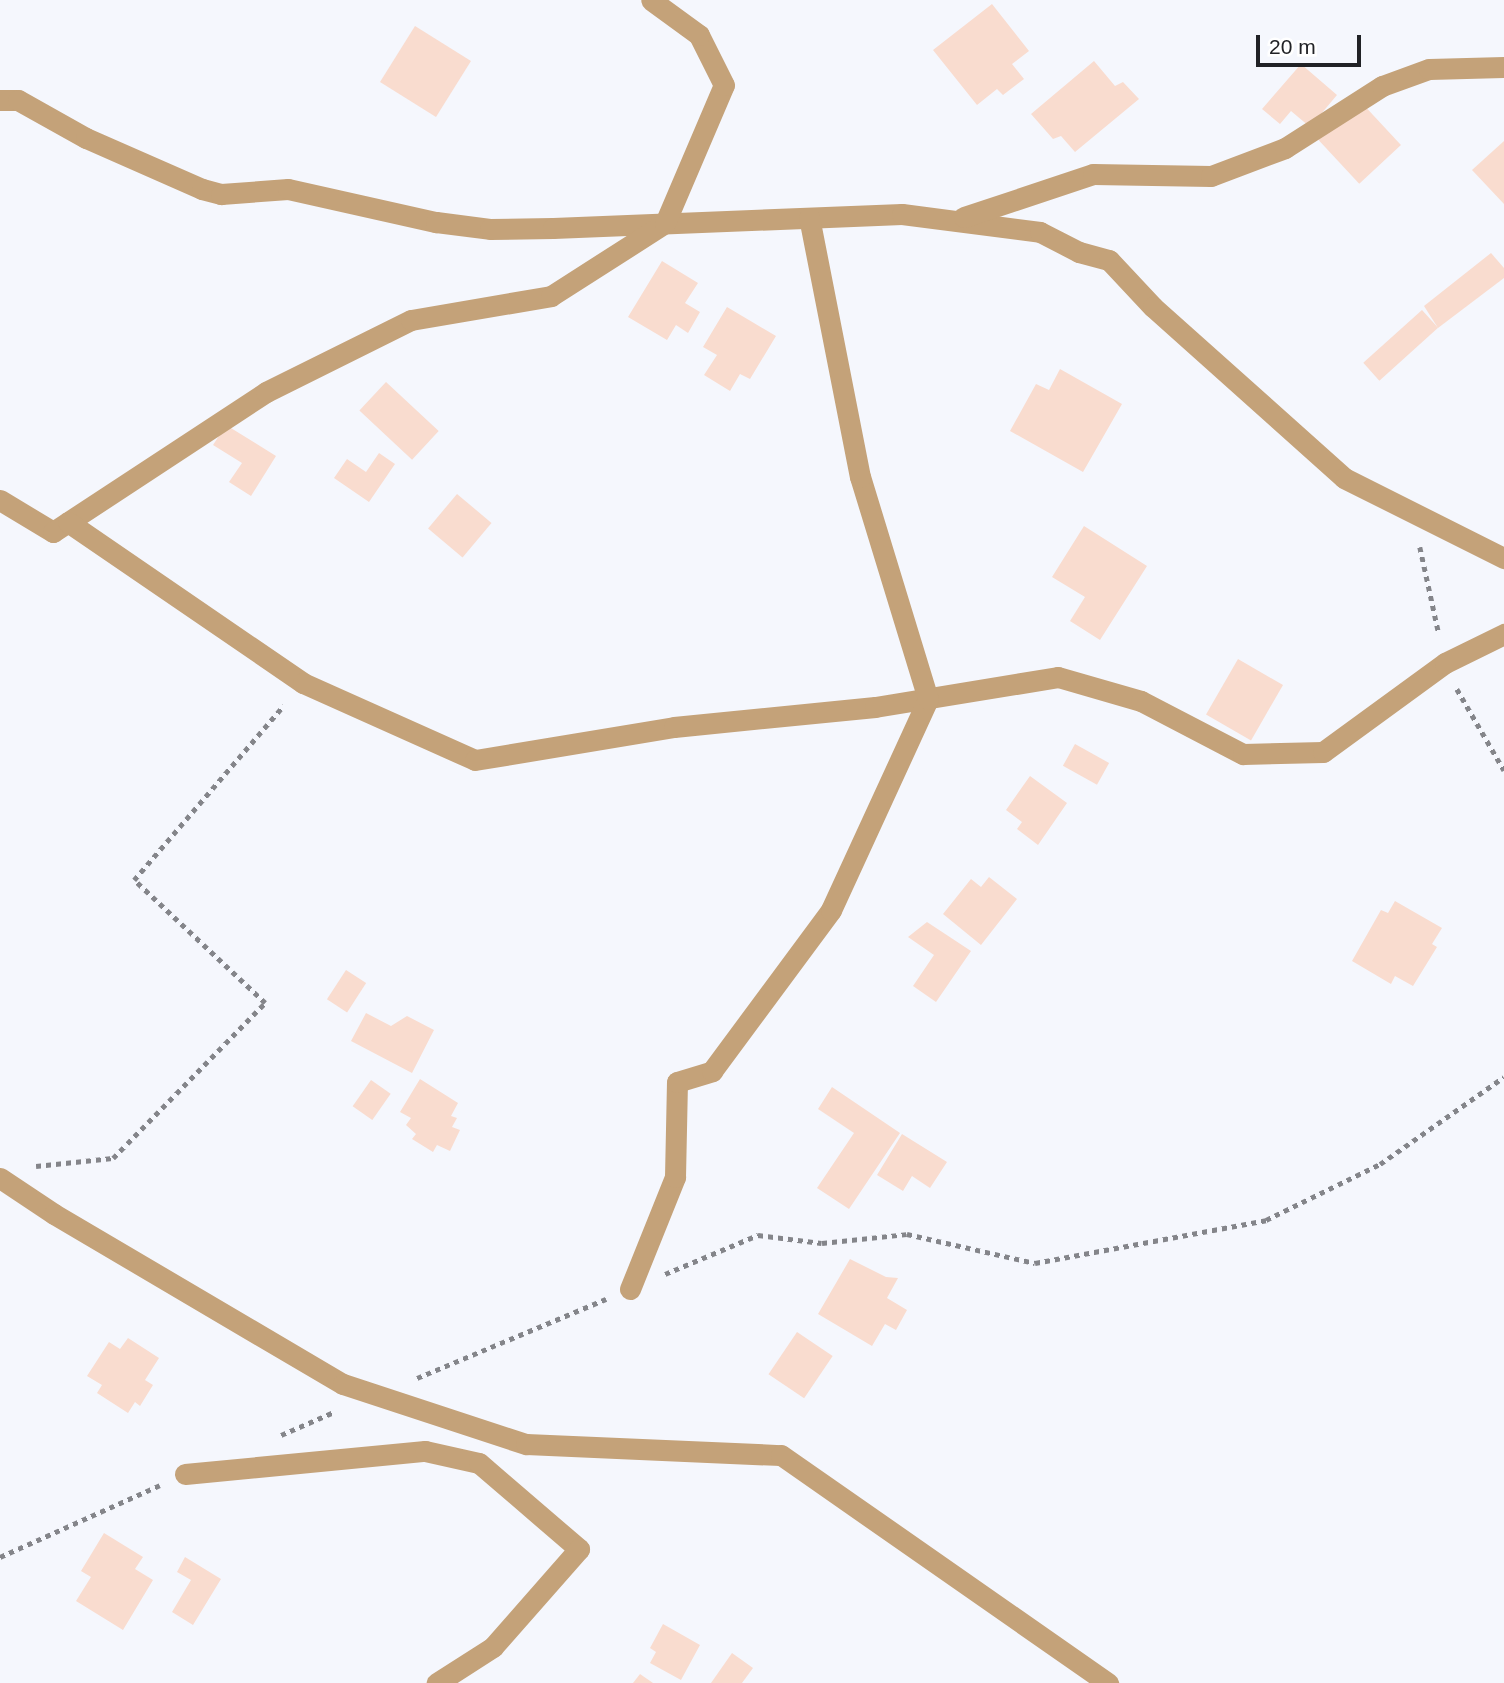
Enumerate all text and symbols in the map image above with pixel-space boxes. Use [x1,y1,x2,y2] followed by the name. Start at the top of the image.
[1259,21,1364,65] scale bar
[1269,35,1316,58] text: 20 m

